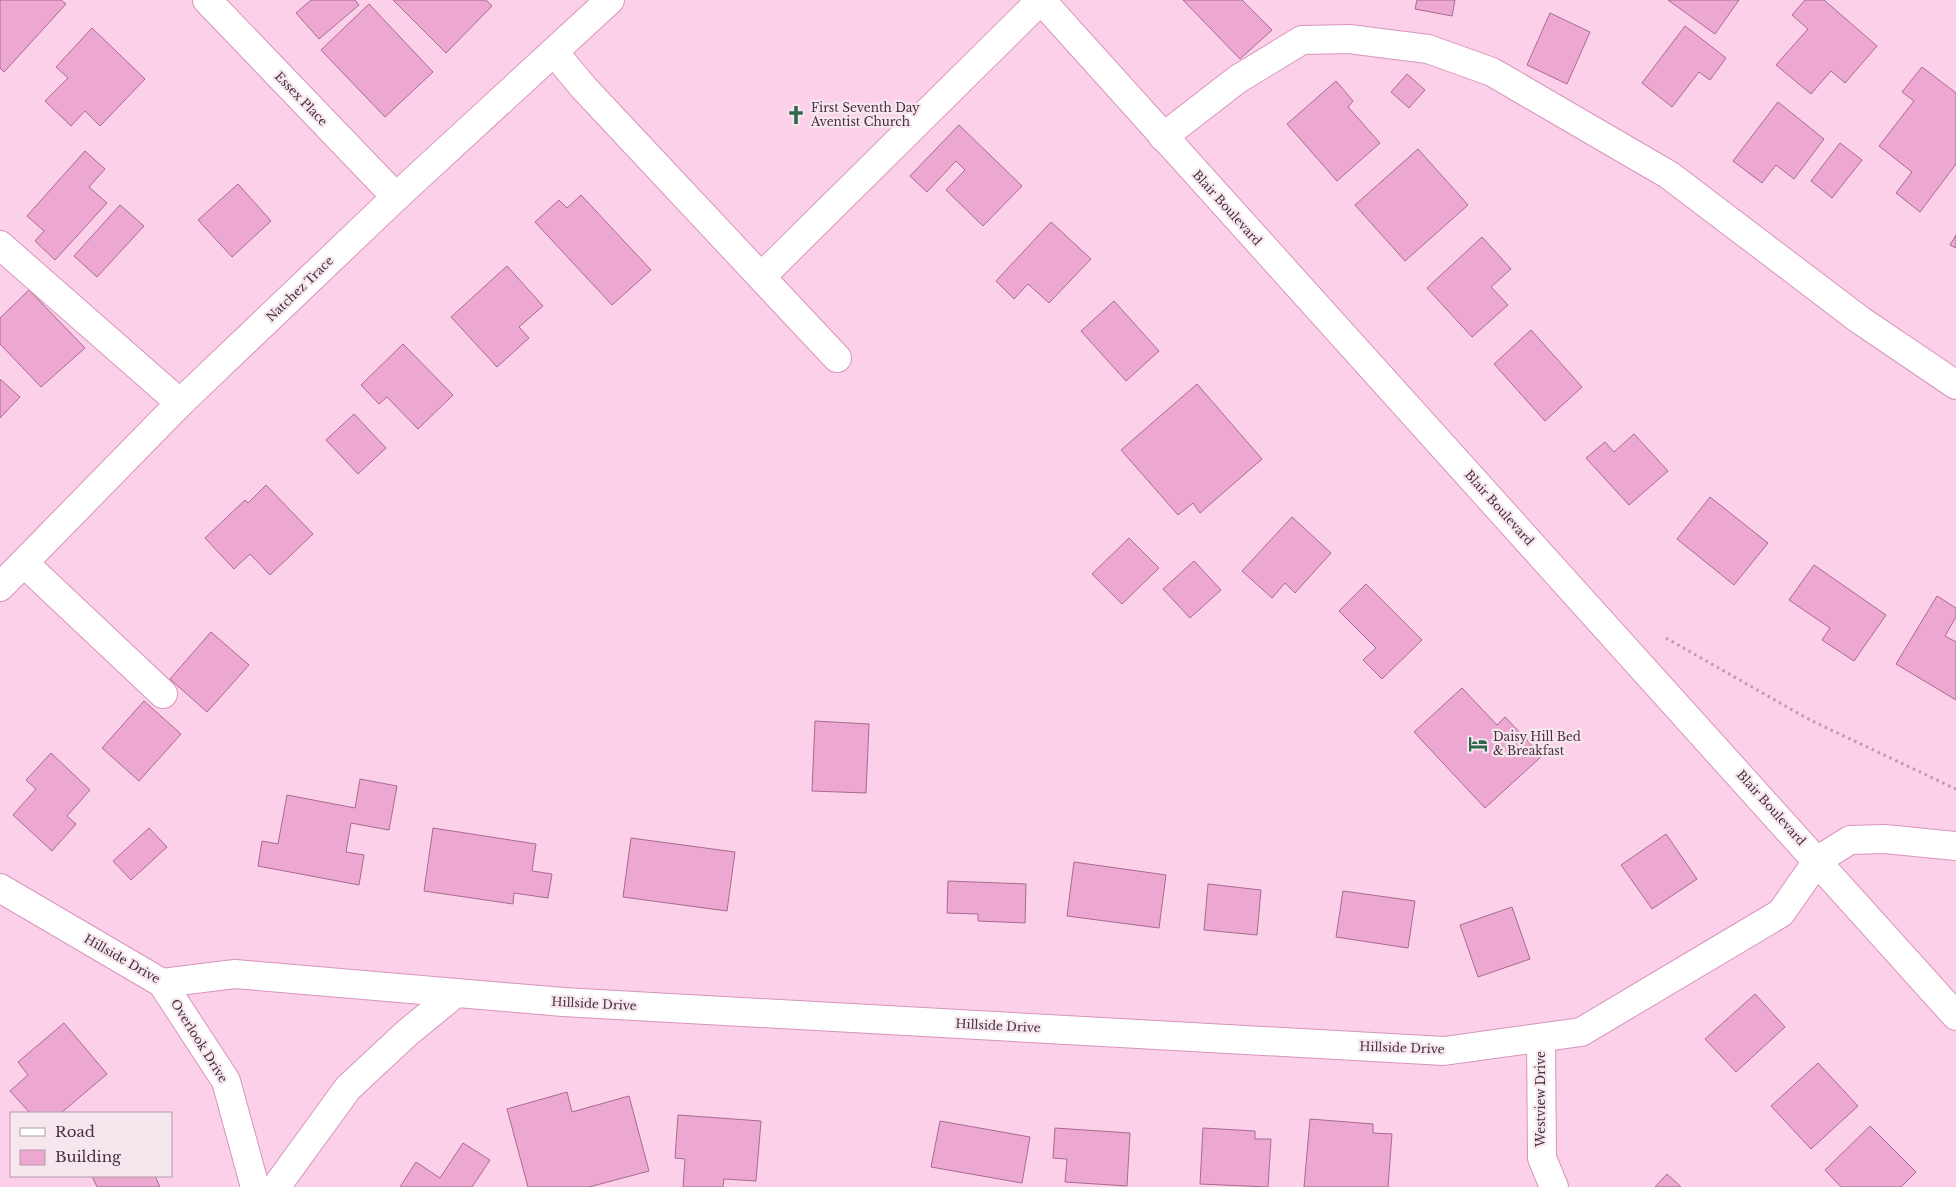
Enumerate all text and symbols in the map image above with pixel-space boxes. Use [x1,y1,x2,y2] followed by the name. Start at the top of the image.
[272,69,331,129] street label: Essex Place
[810,100,920,129] place label: First Seventh Day Aventist Church
[785,104,807,126] church icon: First Seventh Day Aventist Church
[1190,167,1265,248] street label: Blair Boulevard
[263,253,336,324] street label: Natchez Trace
[1462,467,1537,548] street label: Blair Boulevard
[1493,729,1581,758] place label: Daisy Hill Bed & Breakfast
[1467,733,1489,755] hotel icon: Daisy Hill Bed & Breakfast
[1734,767,1809,848] street label: Blair Boulevard
[82,931,163,986] street label: Hillside Drive
[551,994,637,1013] street label: Hillside Drive
[168,996,231,1085] street label: Overlook Drive
[955,1016,1041,1035] street label: Hillside Drive
[1359,1039,1445,1056] street label: Hillside Drive
[1533,1051,1548,1148] street label: Westview Drive
[10,1112,172,1177] legend
[55,1122,95,1141] text: Road
[55,1147,122,1166] text: Building

